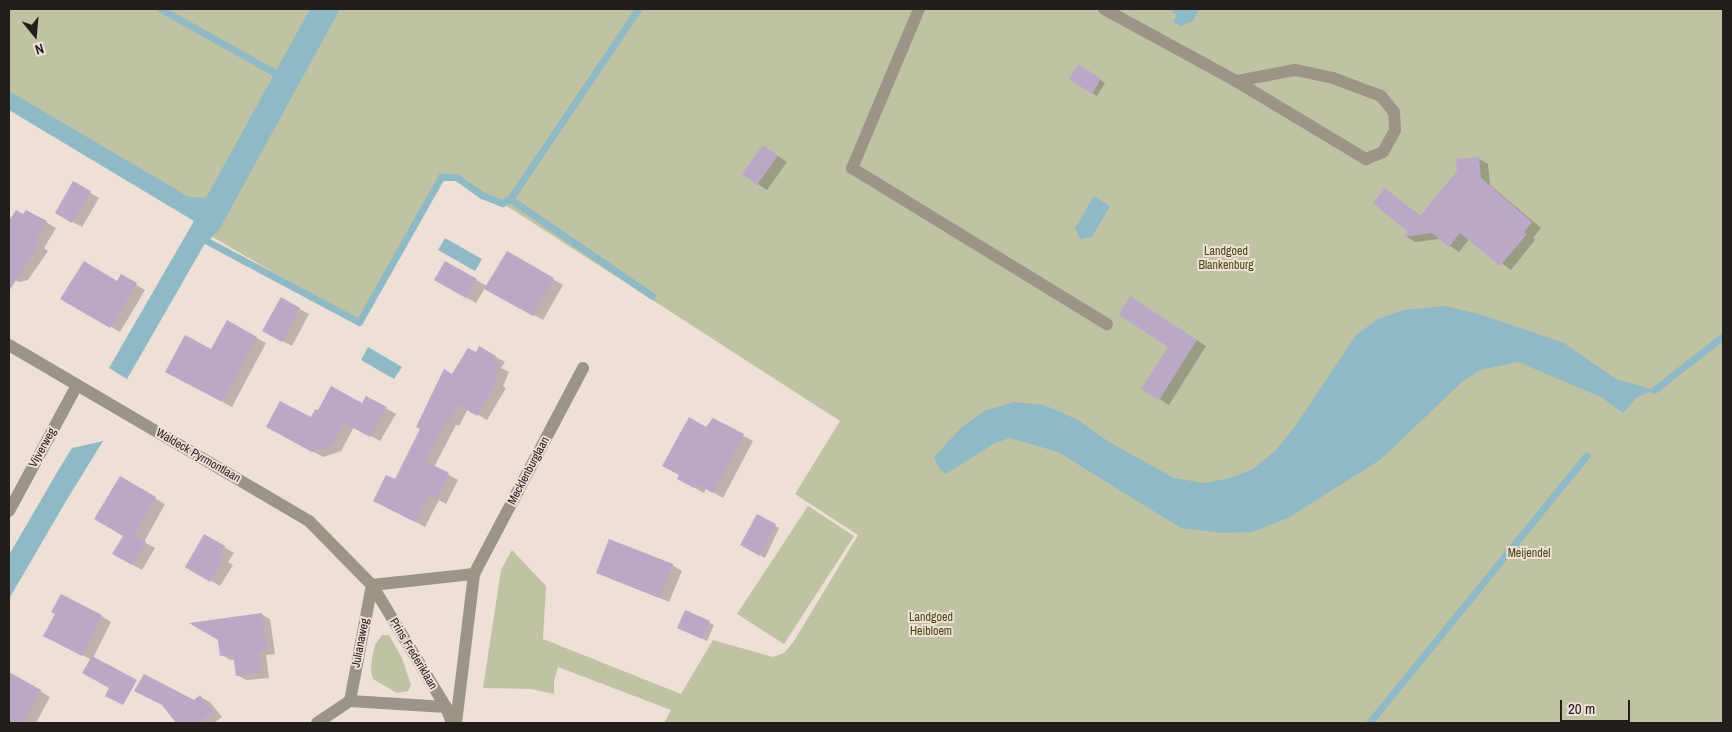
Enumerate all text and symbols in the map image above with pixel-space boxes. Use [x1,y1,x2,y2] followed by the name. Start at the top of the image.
[10,10,60,60] north arrow
[33,40,46,59] text: N
[1198,245,1254,273] park label: Landgoed Blankenburg
[26,426,60,470] street label: Vijverweg
[153,426,243,486] street label: Waldeck Pyrmontlaan
[505,435,553,507] street label: Mecklenburglaan
[1508,547,1550,561] park label: Meijendel
[909,611,953,639] park label: Landgoed Heibloem
[386,616,440,692] street label: Prins Frederiklaan
[349,617,373,669] street label: Julianaweg
[1562,690,1632,722] scale bar
[1568,698,1595,719] text: 20 m

